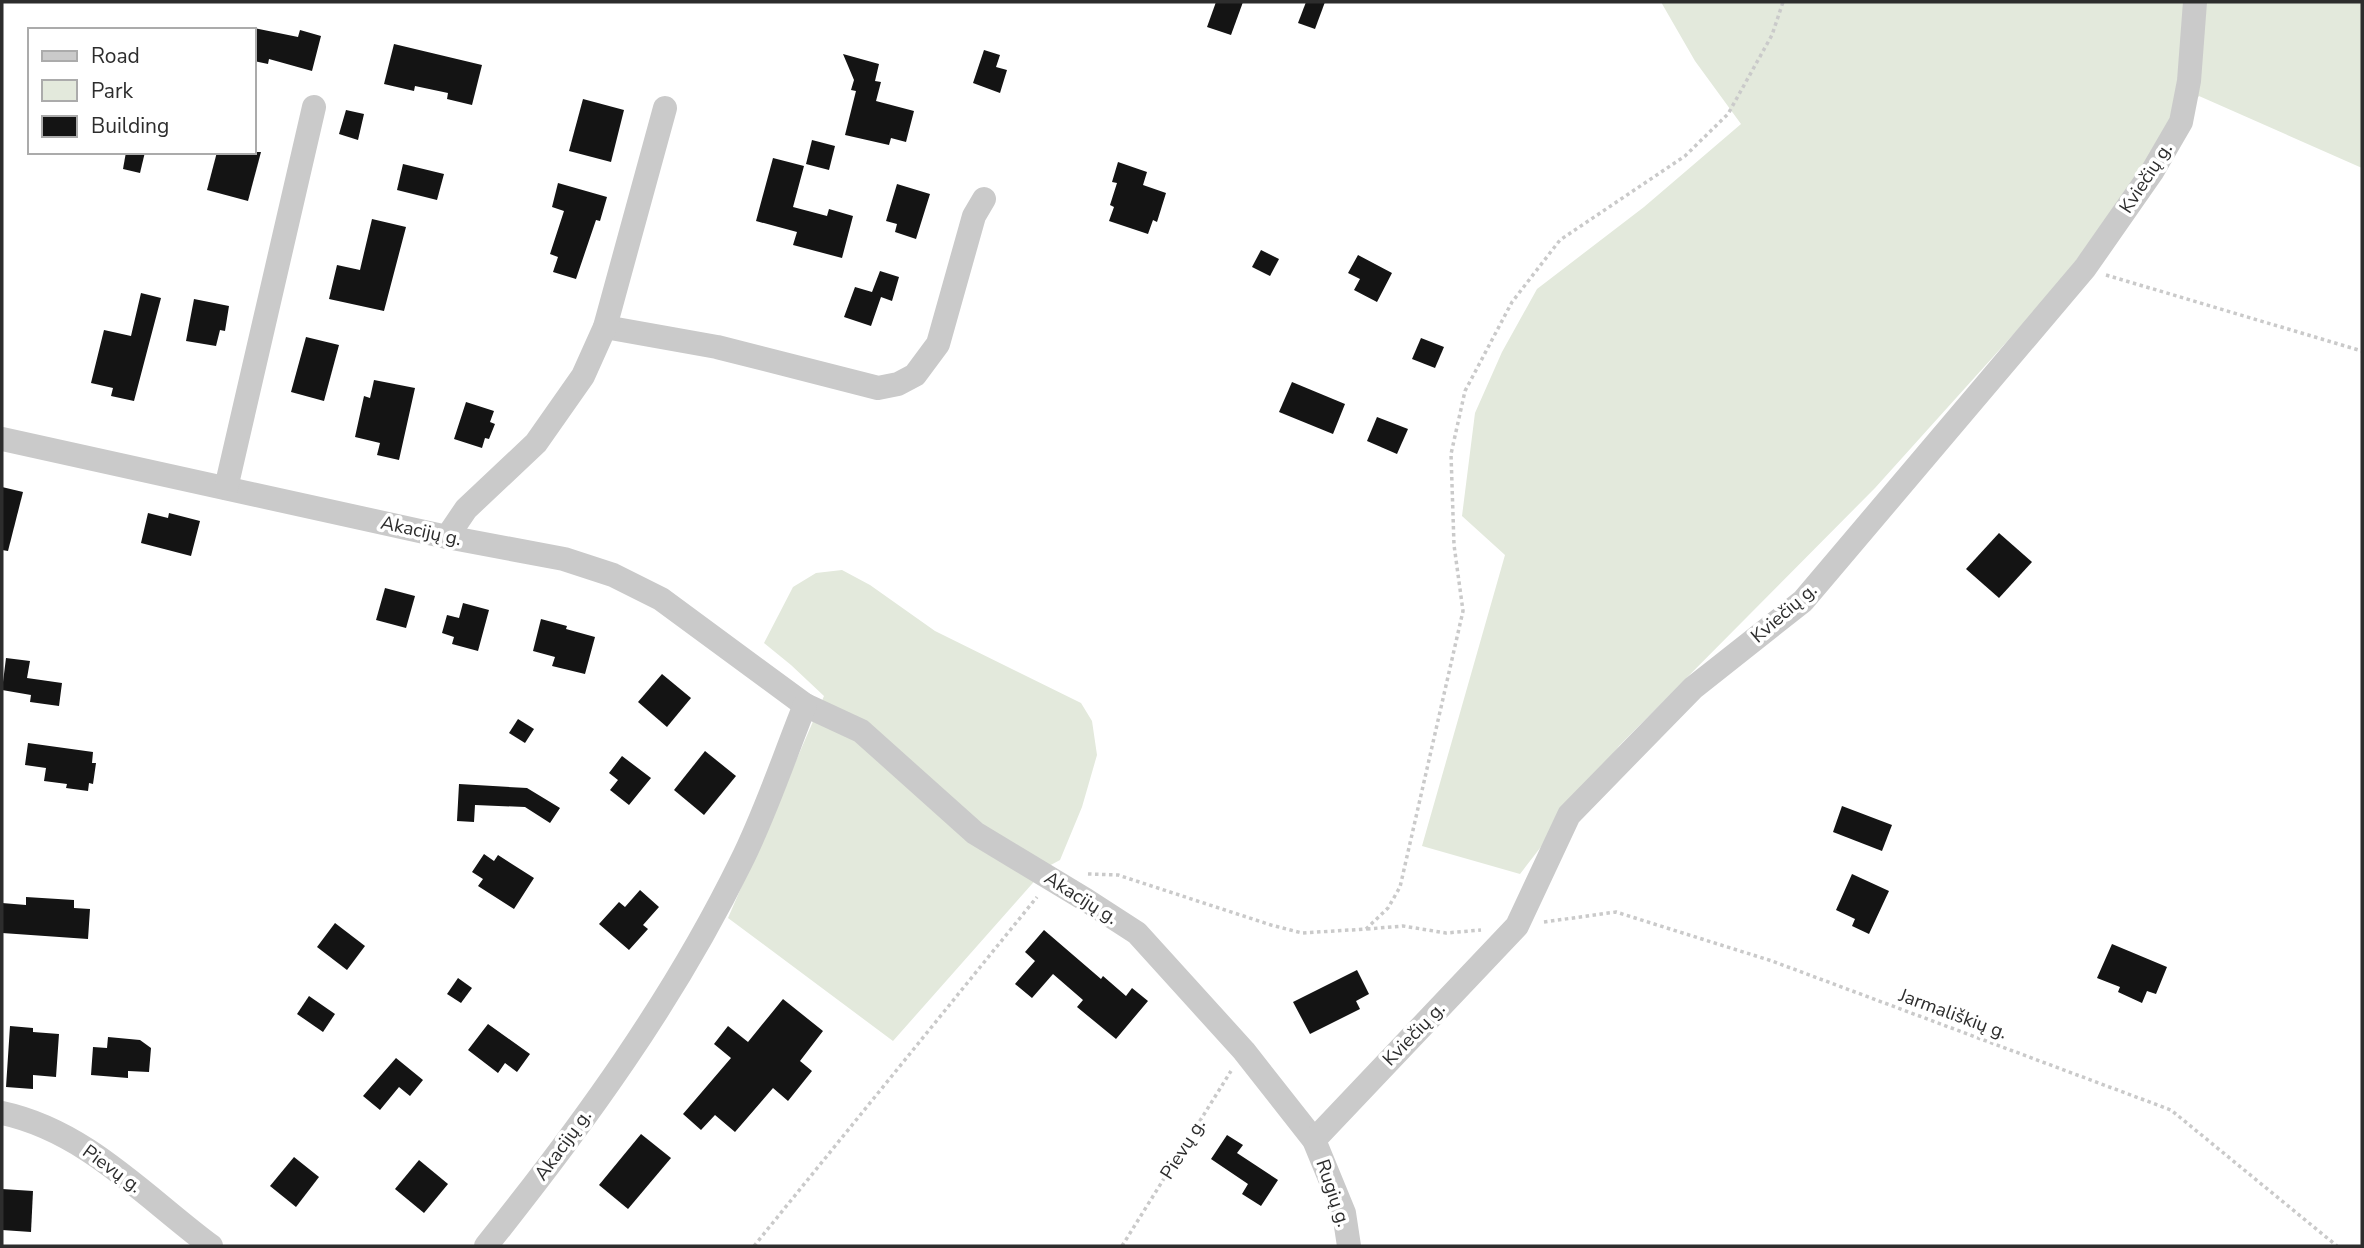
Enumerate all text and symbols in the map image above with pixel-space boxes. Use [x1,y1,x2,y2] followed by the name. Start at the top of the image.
[28,28,256,154] legend
[91,42,140,70] text: Road
[91,77,133,105] text: Park
[91,112,169,140] text: Building
[2113,137,2179,219] street label: Kviečių g.
[378,510,464,552] street label: Akacijų g.
[1745,577,1823,649] street label: Kviečių g.
[1039,865,1123,931] street label: Akacijų g.
[1894,982,2011,1046] street label: Jarmališkių g.
[1377,996,1451,1072] street label: Kviečių g.
[528,1104,598,1186] street label: Akacijų g.
[1154,1114,1212,1184] street label: Pievų g.
[77,1139,147,1199] street label: Pievų g.
[1309,1156,1357,1230] street label: Rugių g.

